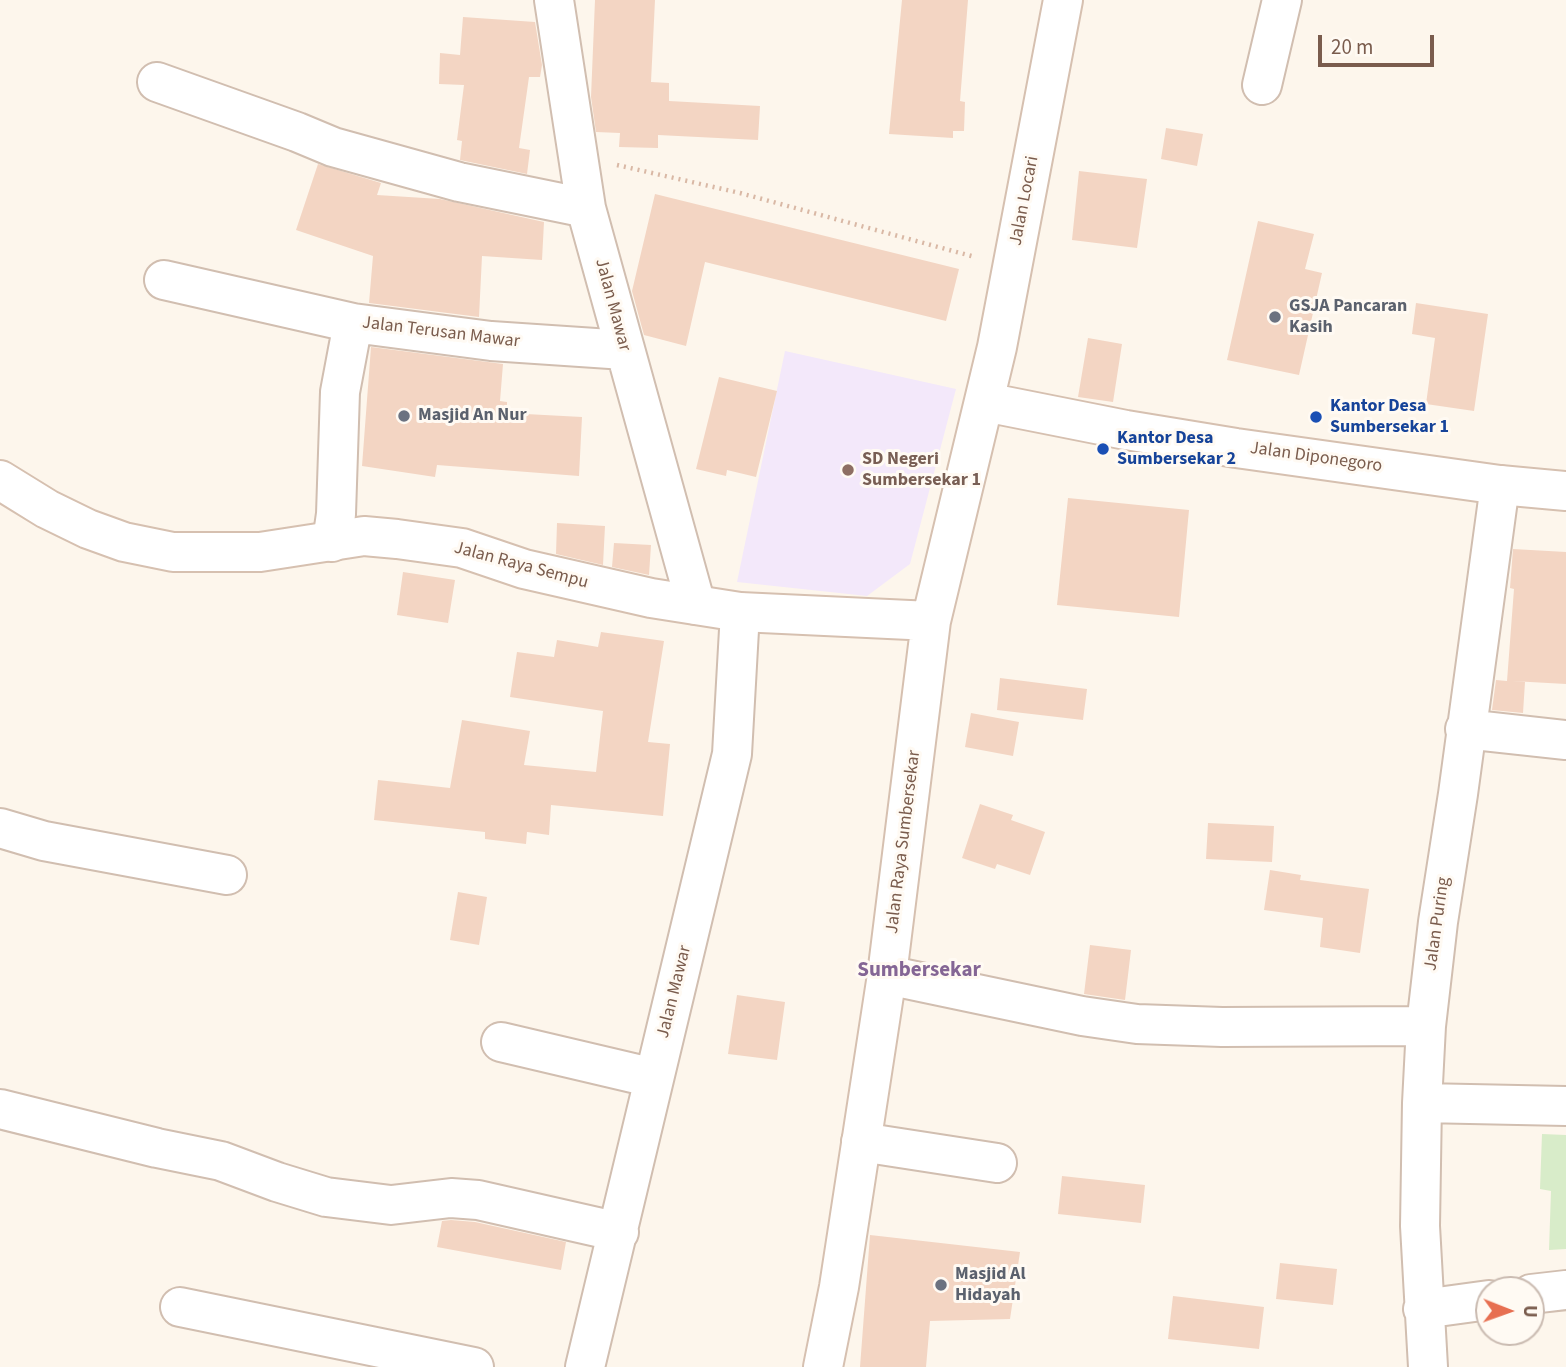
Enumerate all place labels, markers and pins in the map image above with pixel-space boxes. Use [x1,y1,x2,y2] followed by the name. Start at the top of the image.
[1289,296,1407,338] place label: GSJA Pancaran Kasih
[1267,309,1283,325] marker: GSJA Pancaran Kasih
[1330,396,1449,438] place label: Kantor Desa Sumbersekar 1
[418,405,527,427] place label: Masjid An Nur
[396,408,412,424] marker: Masjid An Nur
[1308,409,1324,425] marker: Kantor Desa Sumbersekar 1
[1117,428,1236,471] place label: Kantor Desa Sumbersekar 2
[1095,441,1111,457] marker: Kantor Desa Sumbersekar 2
[862,449,981,491] place label: SD Negeri Sumbersekar 1
[840,462,856,478] marker: SD Negeri Sumbersekar 1
[955,1264,1026,1306] place label: Masjid Al Hidayah
[933,1277,949,1293] marker: Masjid Al Hidayah

